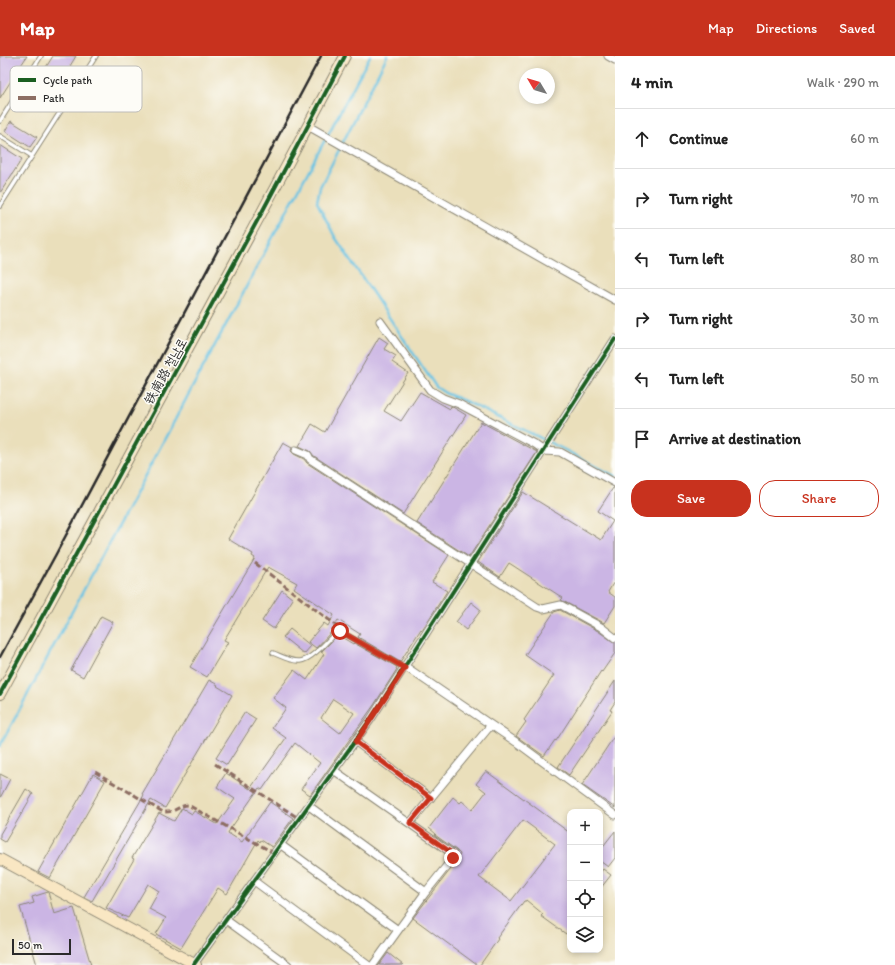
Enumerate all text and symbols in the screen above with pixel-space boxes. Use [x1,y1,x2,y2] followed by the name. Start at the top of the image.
[20,17,55,40] text: Map
[708,20,734,37] text: Map
[756,20,817,37] text: Directions
[839,20,875,37] text: Saved
[10,66,142,112] legend
[519,68,555,104] north arrow
[631,72,673,92] text: 4 min
[43,74,92,87] text: Cycle path
[807,75,879,90] text: Walk · 290 m
[43,92,65,105] text: Path
[631,128,653,150] icon: ahead
[669,130,728,148] text: Continue
[850,131,879,146] text: 60 m
[631,188,653,210] icon: right
[669,190,733,208] text: Turn right
[851,191,879,206] text: 70 m
[631,248,653,270] icon: left
[669,250,724,268] text: Turn left
[850,251,879,266] text: 80 m
[631,308,653,330] icon: right
[669,310,733,328] text: Turn right
[850,311,879,326] text: 30 m
[141,336,190,407] street label: 铁南路 철남로
[631,368,653,390] icon: left
[669,370,724,388] text: Turn left
[850,371,879,386] text: 50 m
[631,428,653,450] icon: arrive
[669,430,801,448] text: Arrive at destination
[631,480,751,517] button: Save
[759,480,879,517] button: Share
[331,622,349,640] route start
[567,809,603,953] map controls
[567,809,603,845] button: +
[567,845,603,881] button: −
[444,849,462,867] route end
[567,881,603,917] button: locate
[567,917,603,953] button: layers
[12,937,71,956] scale bar
[18,939,42,952] text: 50 m

